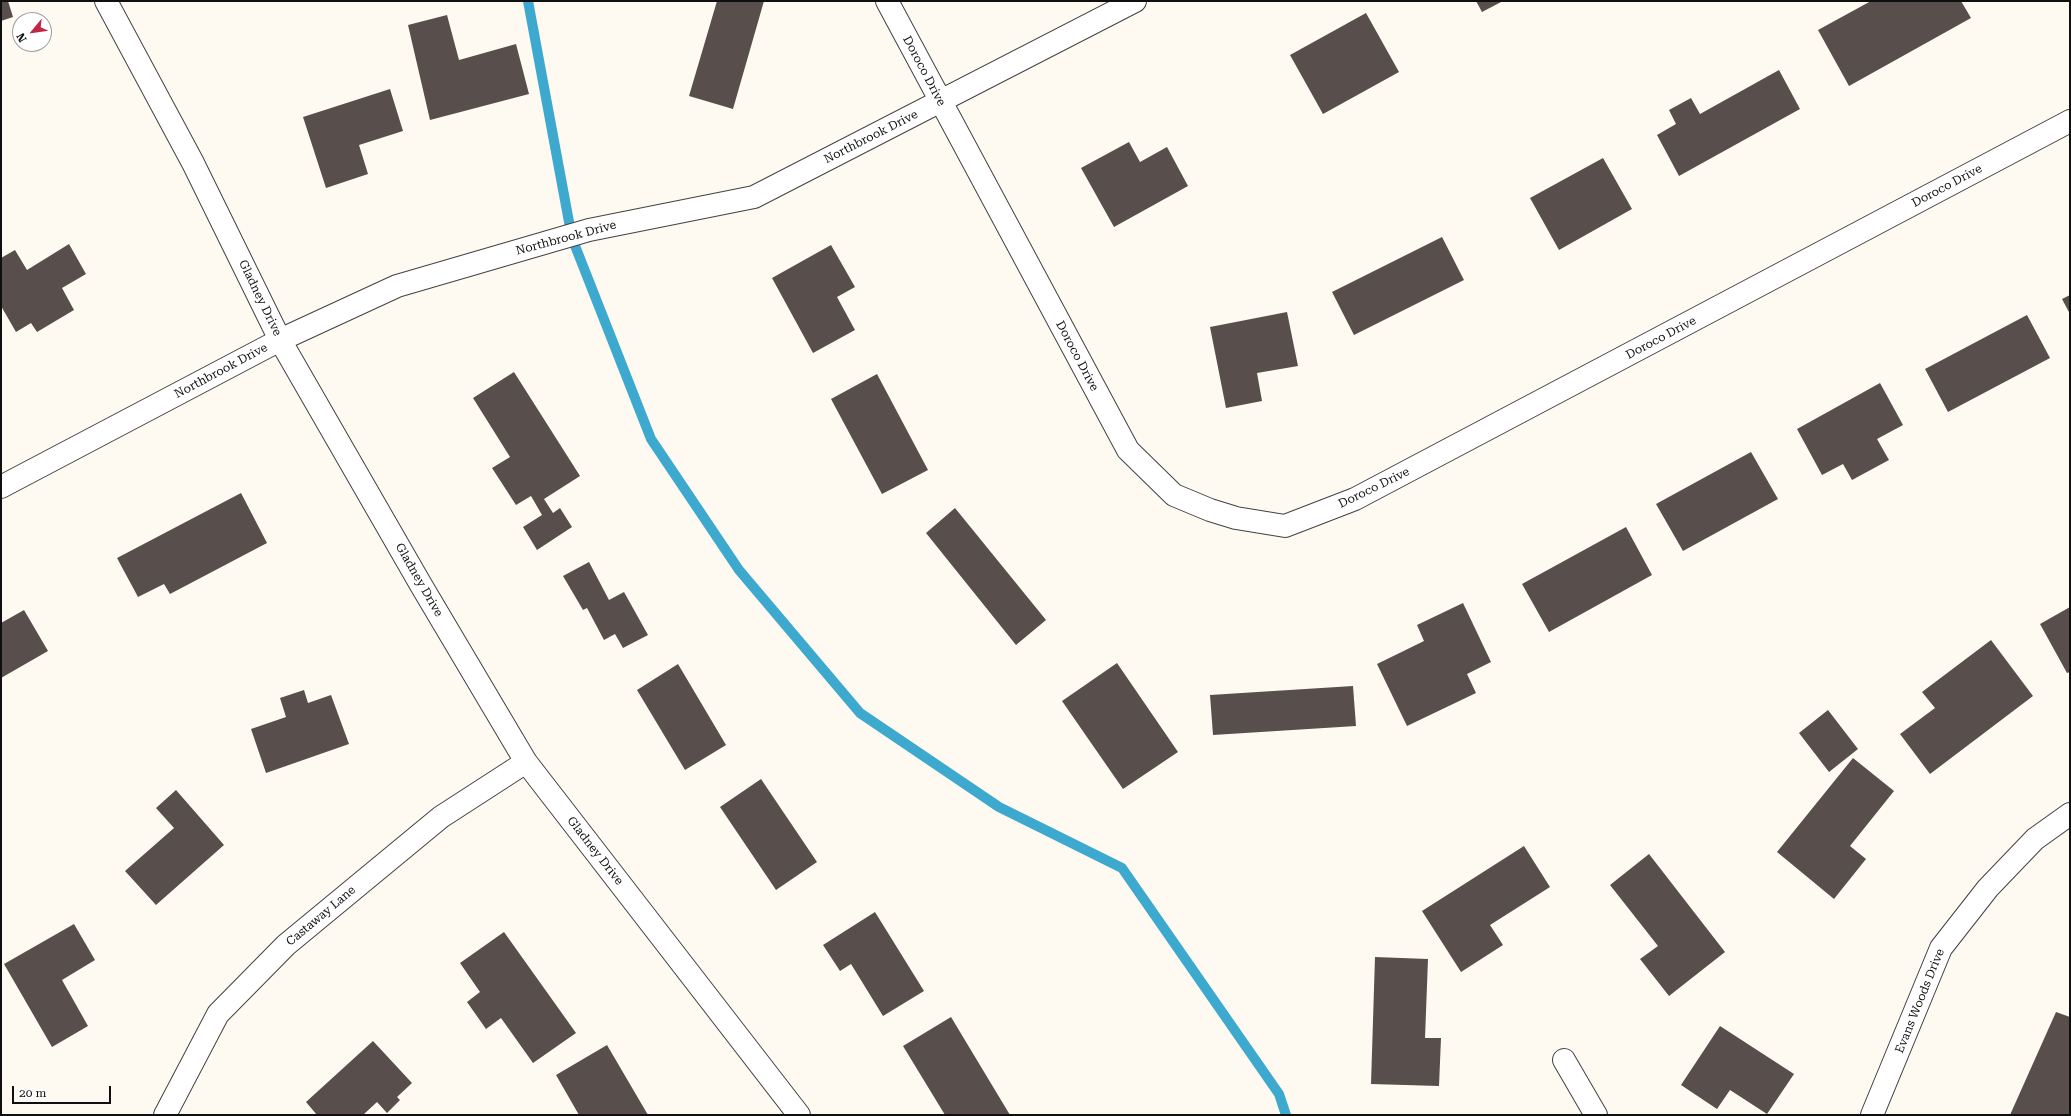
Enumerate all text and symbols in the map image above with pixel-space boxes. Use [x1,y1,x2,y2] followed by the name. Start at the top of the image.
[12,12,52,52] north arrow
[14,31,30,44] text: N
[899,33,949,109] street label: Doroco Drive
[822,107,920,167] street label: Northbrook Drive
[1909,161,1985,211] street label: Doroco Drive
[514,218,618,258] street label: Northbrook Drive
[235,258,285,338] street label: Gladney Drive
[1623,313,1699,363] street label: Doroco Drive
[1052,318,1102,394] street label: Doroco Drive
[172,340,270,402] street label: Northbrook Drive
[1336,465,1412,511] street label: Doroco Drive
[392,541,446,619] street label: Gladney Drive
[564,814,626,888] street label: Gladney Drive
[283,883,359,949] street label: Castaway Lane
[1892,947,1948,1055] street label: Evans Woods Drive
[14,1078,113,1104] scale bar
[19,1086,46,1100] text: 20 m

